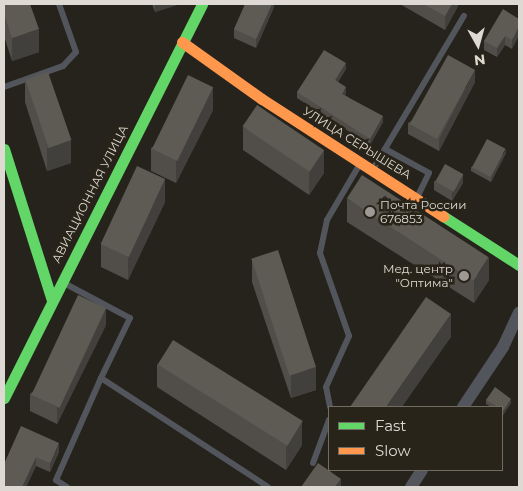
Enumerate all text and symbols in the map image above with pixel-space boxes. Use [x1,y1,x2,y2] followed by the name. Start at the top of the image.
[453,20,503,70] north arrow
[473,50,487,70] text: N
[300,104,414,182] street label: УЛИЦА СЕРЫШЕВА
[49,123,131,265] street label: АВИАЦИОННАЯ УЛИЦА
[380,198,466,226] place label: Почта России 676853
[364,206,376,218] marker: Почта России 676853
[383,262,453,290] place label: Мед. центр "Оптима"
[457,269,471,283] marker: Мед. центр "Оптима"
[328,406,503,471] legend
[375,416,406,435] text: Fast
[375,441,411,460] text: Slow

